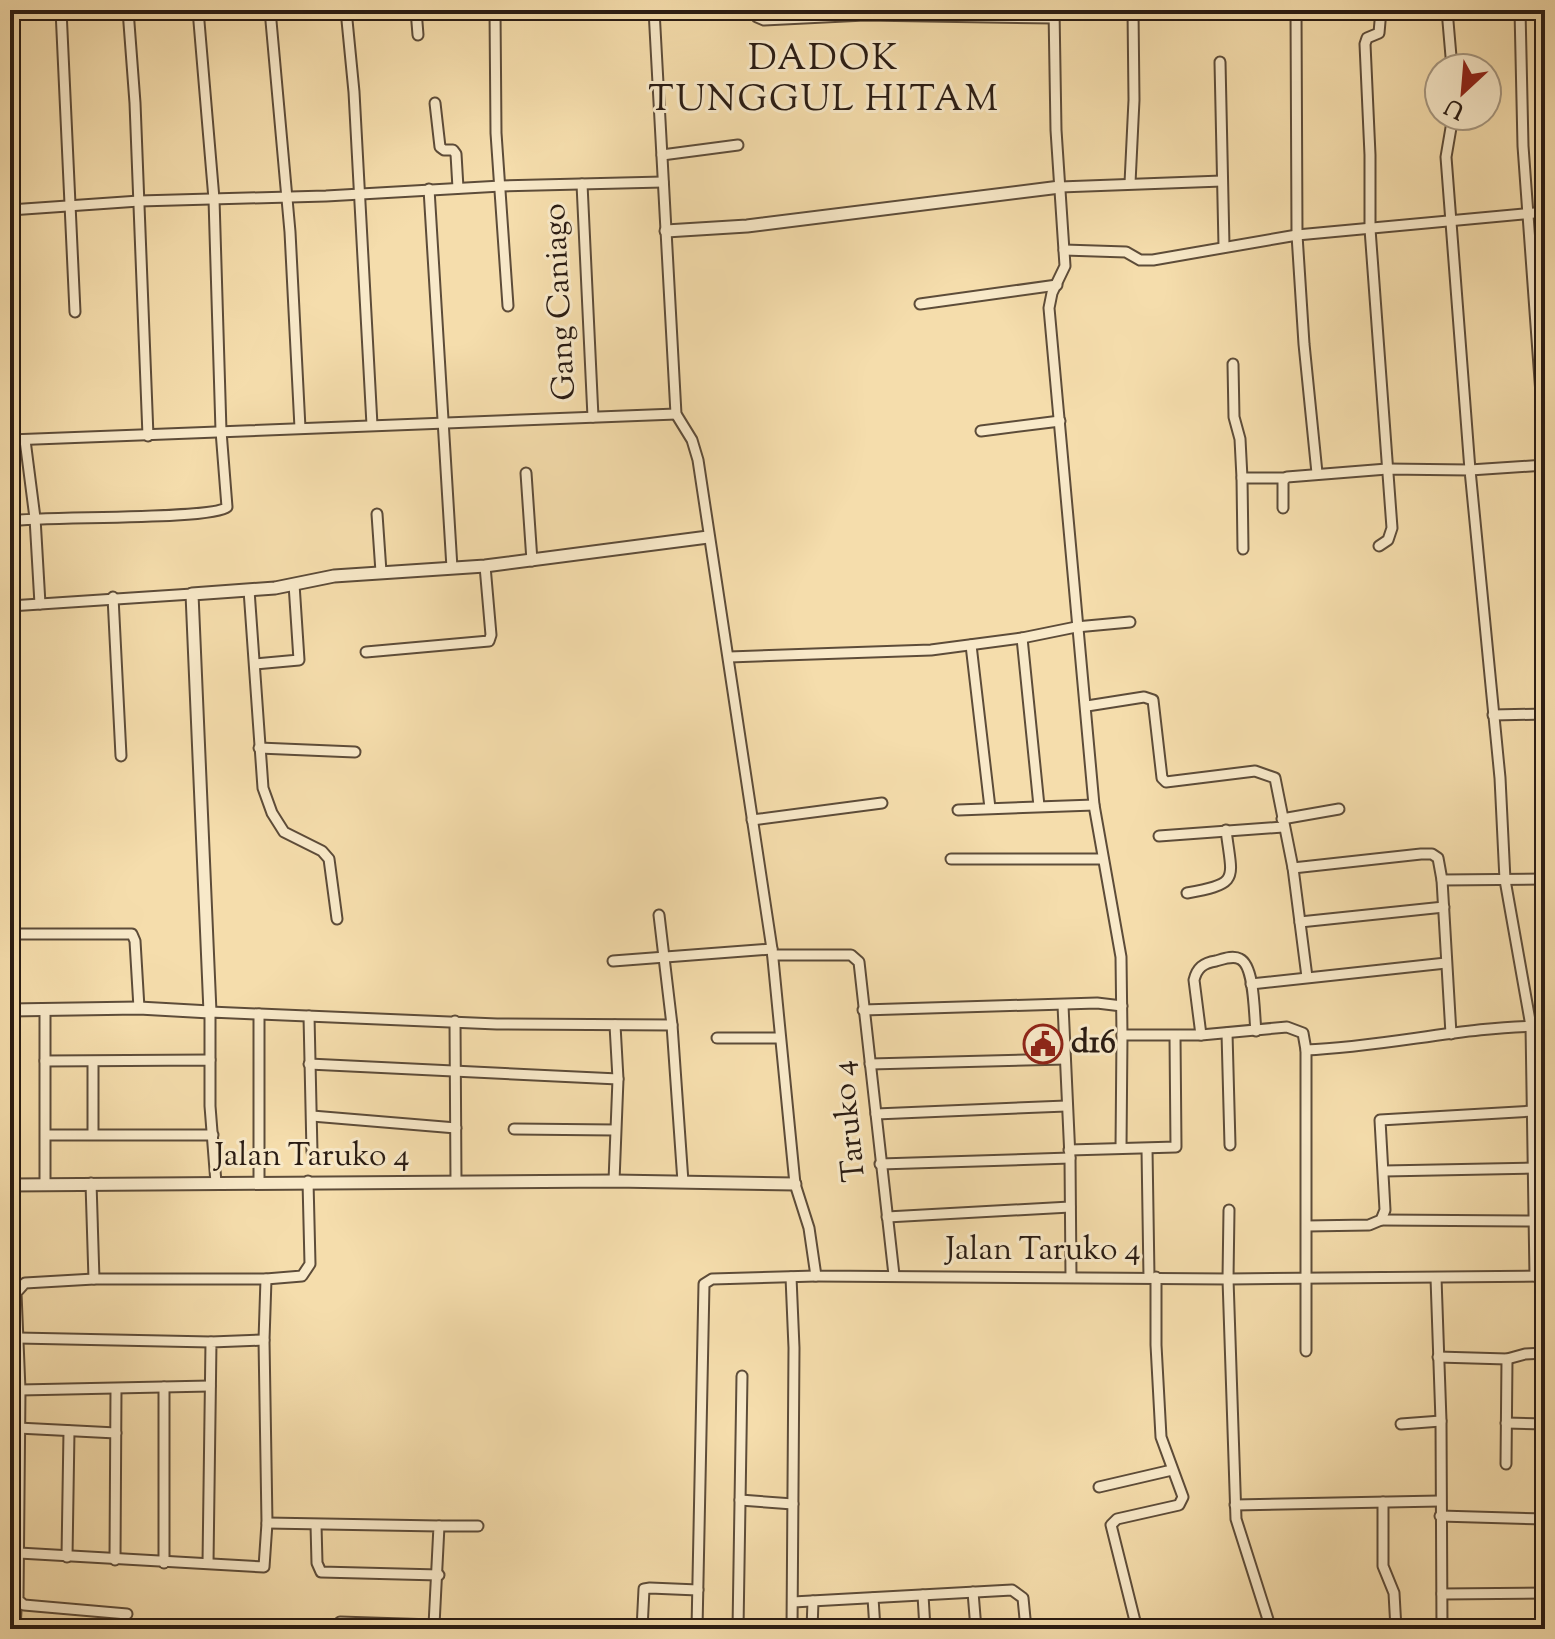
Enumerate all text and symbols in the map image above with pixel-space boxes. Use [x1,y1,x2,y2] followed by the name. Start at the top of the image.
[648,34,1000,127] district label: DADOK TUNGGUL HITAM
[1423,52,1503,132] north arrow
[1440,89,1471,126] text: U
[533,202,589,402] street label: Gang Caniago
[1071,1021,1116,1067] place label: d16
[1022,1023,1064,1065] public building icon: d16
[821,1058,879,1184] street label: Taruko 4
[212,1134,410,1180] street label: Jalan Taruko 4
[943,1228,1141,1274] street label: Jalan Taruko 4

